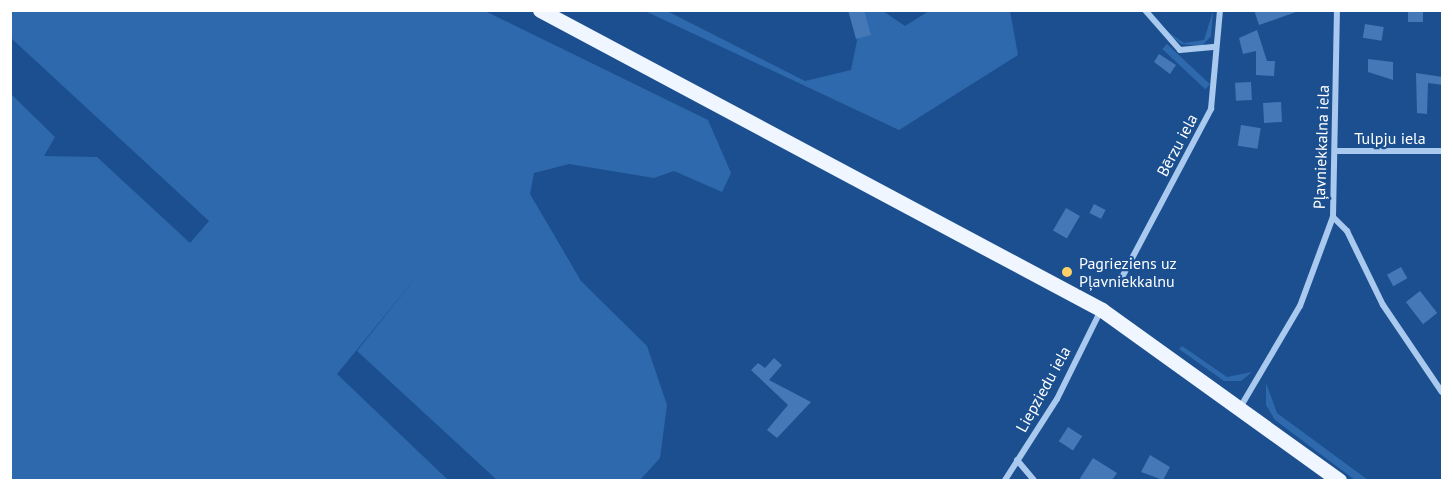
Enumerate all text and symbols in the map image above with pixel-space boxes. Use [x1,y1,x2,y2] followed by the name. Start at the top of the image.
[1309,85,1333,209] street label: Pļavniekkalna iela
[1153,110,1201,180] street label: Bērzu iela
[1354,128,1426,148] street label: Tulpju iela
[1079,253,1177,291] place label: Pagrieziens uz Pļavniekkalnu
[1060,265,1074,279] marker: Pagrieziens uz Pļavniekkalnu
[1012,343,1074,435] street label: Liepziedu iela

